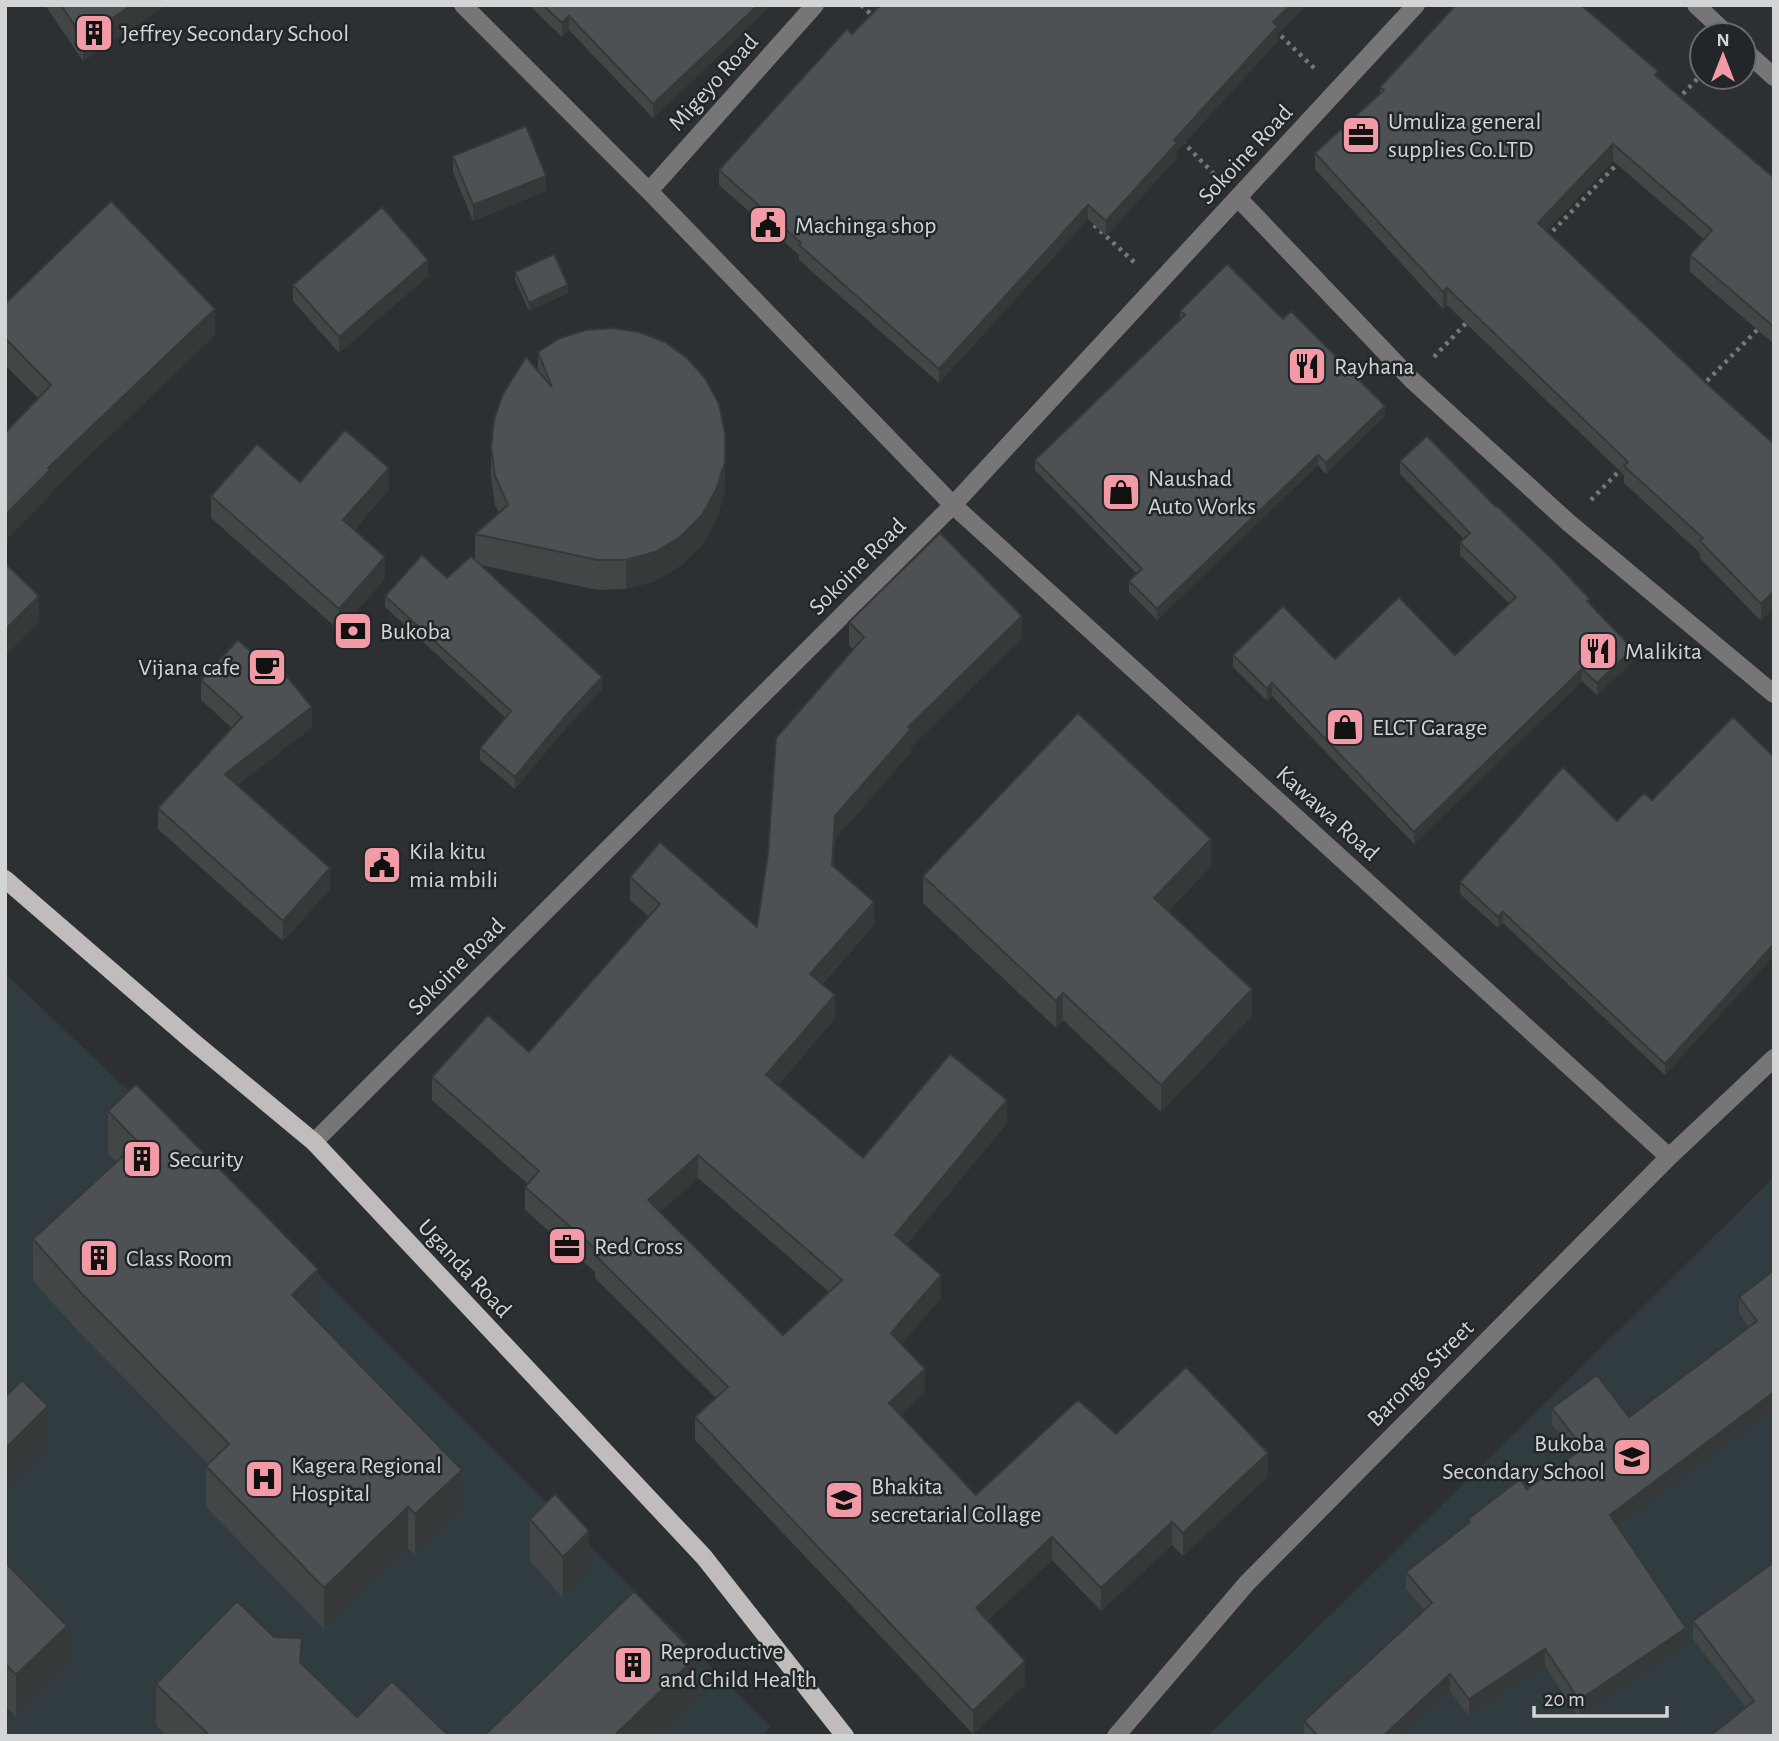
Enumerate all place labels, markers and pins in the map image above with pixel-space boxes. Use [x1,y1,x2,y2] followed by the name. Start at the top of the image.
[73,12,115,54] building icon: Jeffrey Secondary School
[121,22,349,46] place label: Jeffrey Secondary School
[1388,110,1541,162] place label: Umuliza general supplies Co.LTD
[1340,114,1382,156] office icon: Umuliza general supplies Co.LTD
[747,204,789,246] public building icon: Machinga shop
[795,214,936,238] place label: Machinga shop
[1286,345,1328,387] restaurant icon: Rayhana
[1334,355,1415,379] place label: Rayhana
[1148,467,1256,519] place label: Naushad Auto Works
[1100,471,1142,513] shop icon: Naushad Auto Works
[332,610,374,652] bank icon: Bukoba
[380,620,451,644] place label: Bukoba
[1577,630,1619,672] restaurant icon: Malikita
[1625,640,1702,664] place label: Malikita
[246,646,288,688] cafe icon: Vijana cafe
[138,656,240,680] place label: Vijana cafe
[1324,706,1366,748] shop icon: ELCT Garage
[1372,716,1487,740] place label: ELCT Garage
[409,840,498,892] place label: Kila kitu mia mbili
[361,844,403,886] public building icon: Kila kitu mia mbili
[121,1138,163,1180] building icon: Security
[169,1148,244,1172] place label: Security
[546,1225,588,1267] office icon: Red Cross
[594,1235,683,1259] place label: Red Cross
[78,1237,120,1279] building icon: Class Room
[126,1247,232,1271] place label: Class Room
[1442,1432,1605,1484] place label: Bukoba Secondary School
[1611,1436,1653,1478] school or university icon: Bukoba Secondary School
[291,1454,442,1506] place label: Kagera Regional Hospital
[243,1458,285,1500] hospital icon: Kagera Regional Hospital
[871,1475,1041,1527] place label: Bhakita secretarial Collage
[823,1479,865,1521] school or university icon: Bhakita secretarial Collage
[660,1640,817,1692] place label: Reproductive and Child Health
[612,1644,654,1686] building icon: Reproductive and Child Health

